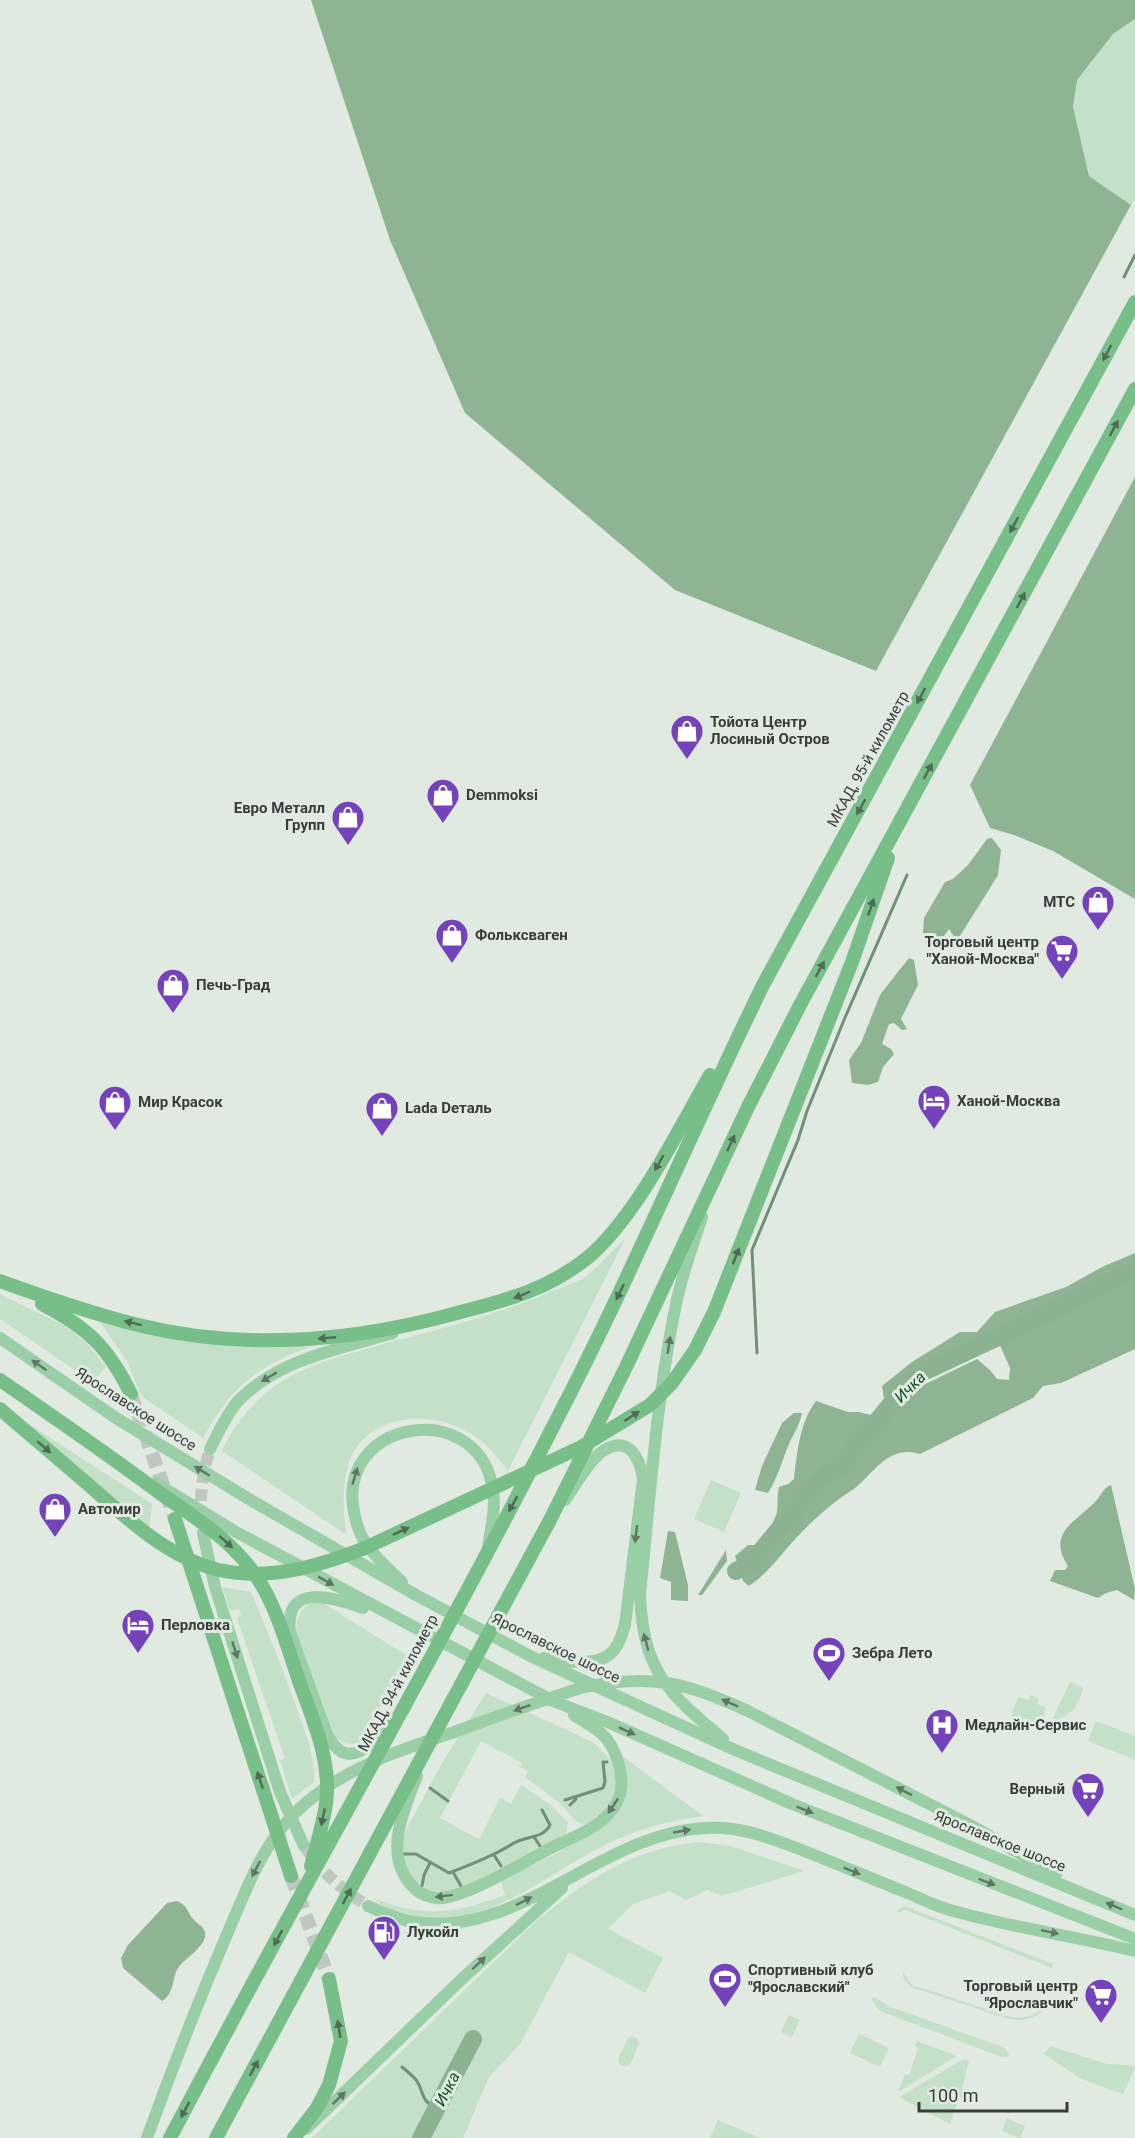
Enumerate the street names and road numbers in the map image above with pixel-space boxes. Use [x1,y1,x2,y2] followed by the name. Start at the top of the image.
[823,688,913,830] street label: МКАД, 95-й километр
[72,1363,200,1455] street label: Ярославское шоссе
[489,1609,623,1687] street label: Ярославское шоссе
[354,1611,442,1755] street label: МКАД, 94-й километр
[932,1806,1068,1876] street label: Ярославское шоссе

